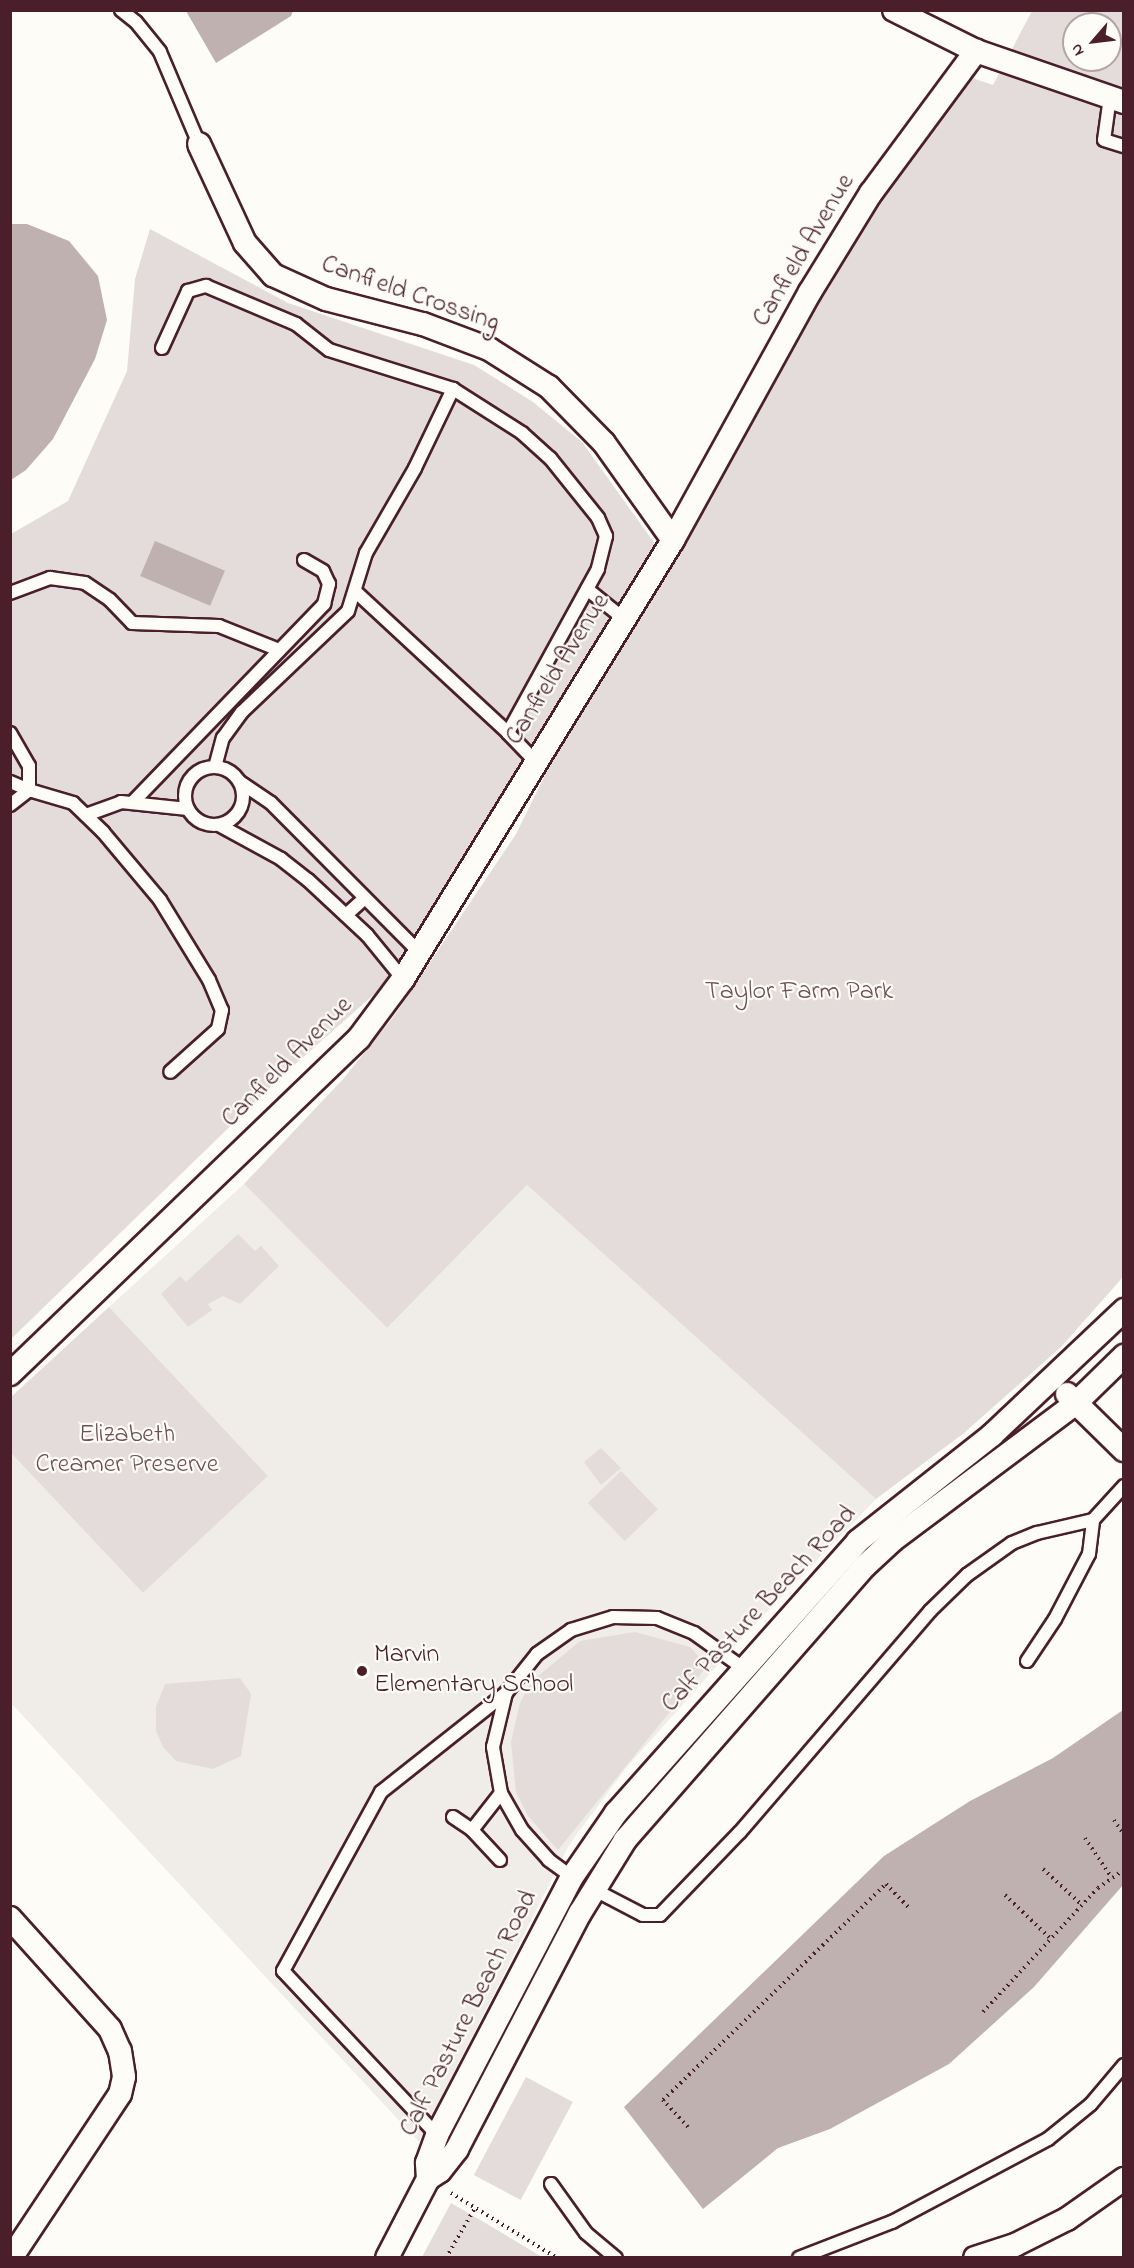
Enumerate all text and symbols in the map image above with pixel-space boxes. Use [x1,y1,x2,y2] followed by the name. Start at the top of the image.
[1062,12,1122,72] north arrow
[1065,39,1091,60] text: N
[747,169,863,333] street label: Canfield Avenue
[317,250,503,340] street label: Canfield Crossing
[500,588,618,752] street label: Canfield Avenue
[705,977,893,1009] park label: Taylor Farm Park
[216,991,360,1135] street label: Canfield Avenue
[35,1420,219,1482] park label: Elizabeth Creamer Preserve
[656,1500,864,1720] street label: Calf Pasture Beach Road
[374,1640,573,1702] place label: Marvin Elementary School
[355,1664,369,1678] marker: Marvin Elementary School
[394,1886,546,2142] street label: Calf Pasture Beach Road

